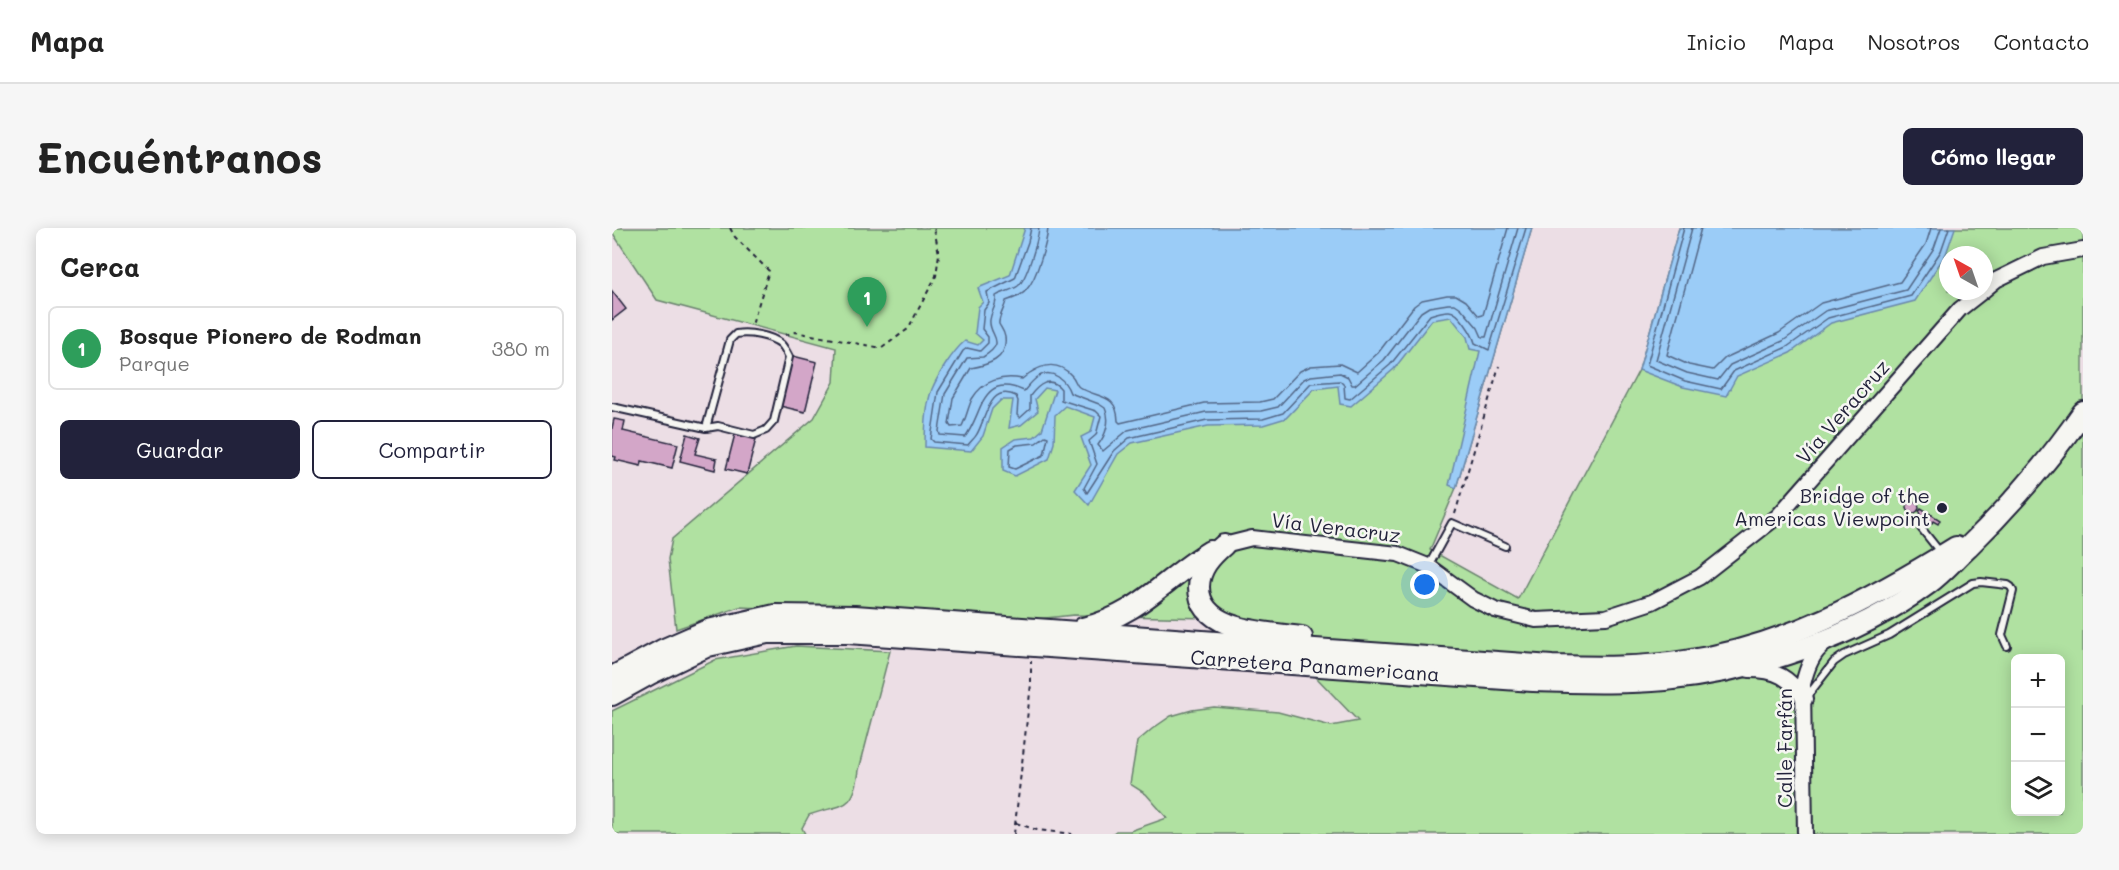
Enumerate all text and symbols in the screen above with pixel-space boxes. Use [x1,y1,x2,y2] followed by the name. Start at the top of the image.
[30,23,105,59] text: Mapa
[1687,28,1746,55] text: Inicio
[1779,28,1834,55] text: Mapa
[1867,28,1961,55] text: Nosotros
[1994,28,2089,55] text: Contacto
[1903,128,2083,185] button: Cómo llegar
[36,129,322,184] text: Encuéntranos
[1939,246,1993,300] north arrow
[60,250,140,284] text: Cerca
[848,278,886,327] pin: 1
[119,321,421,350] text: Bosque Pionero de Rodman
[77,335,86,361] text: 1
[492,335,550,361] text: 380 m
[119,350,190,376] text: Parque
[1790,354,1895,469] street label: Vía Veracruz
[60,420,300,479] button: Guardar
[312,420,552,479] button: Compartir
[1734,482,1930,531] place label: Bridge of the Americas Viewpoint
[1935,501,1949,515] marker: Bridge of the Americas Viewpoint
[1270,506,1402,548] street label: Vía Veracruz
[1410,570,1439,599] your location
[1190,643,1441,687] street label: Carretera Panamericana
[2011,654,2065,816] map controls
[2011,654,2065,708] button: +
[1771,688,1797,808] street label: Calle Farfán
[2011,708,2065,762] button: −
[2011,762,2065,816] button: layers

